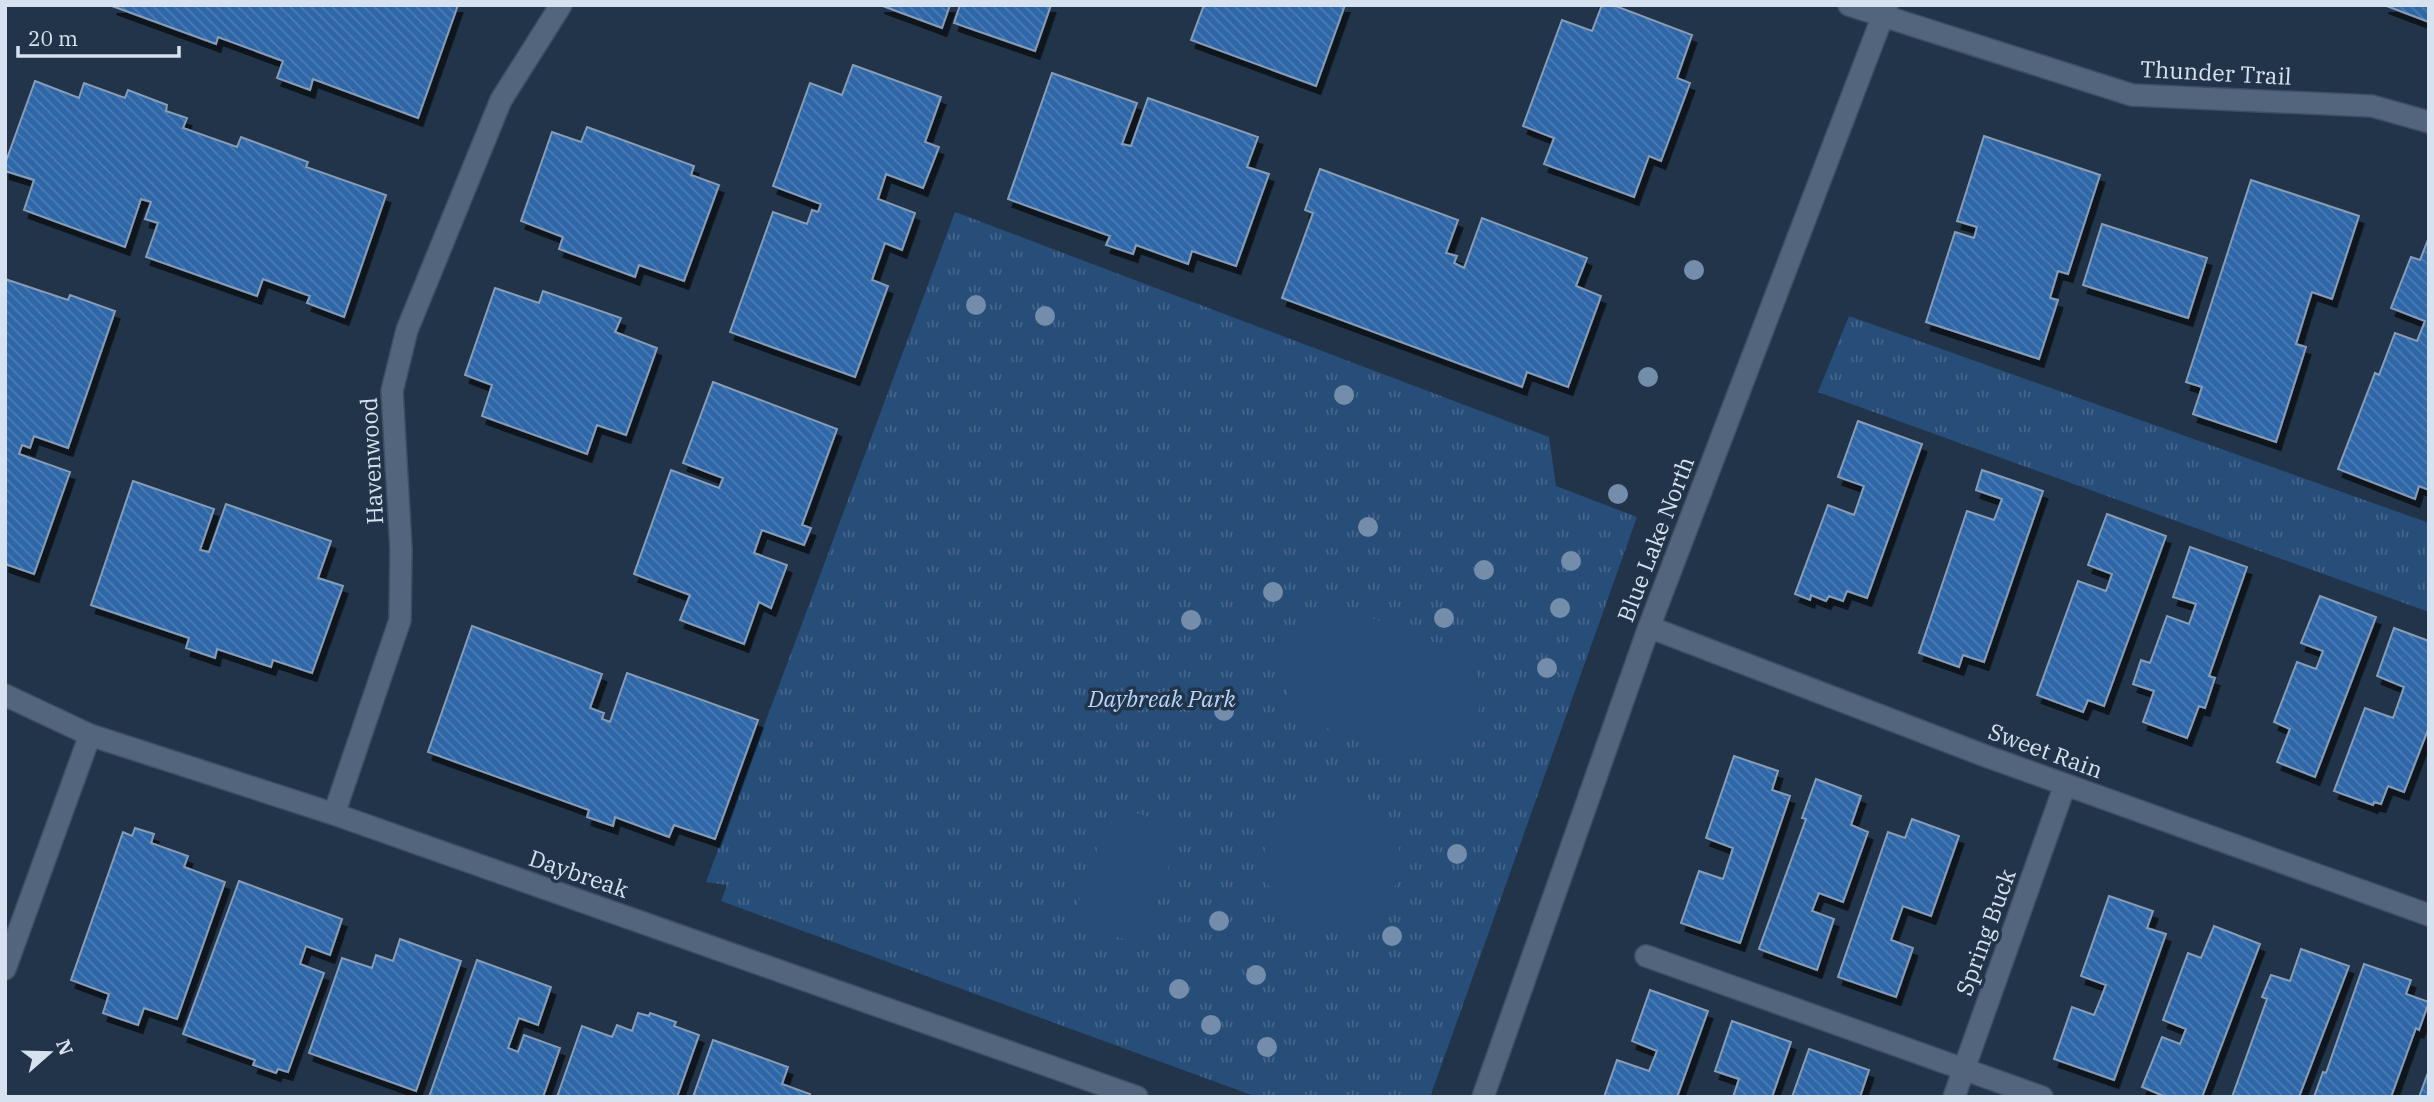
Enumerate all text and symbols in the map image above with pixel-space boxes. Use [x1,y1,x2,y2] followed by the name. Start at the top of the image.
[18,14,178,58] scale bar
[28,24,78,52] text: 20 m
[2139,53,2293,91] street label: Thunder Trail
[353,397,389,525] street label: Havenwood
[1610,452,1700,626] street label: Blue Lake North
[1087,683,1237,713] park label: Daybreak Park
[1985,716,2107,784] street label: Sweet Rain
[525,842,633,904] street label: Daybreak
[1948,864,2022,999] street label: Spring Buck
[14,1018,84,1088] north arrow
[51,1036,79,1058] text: N

